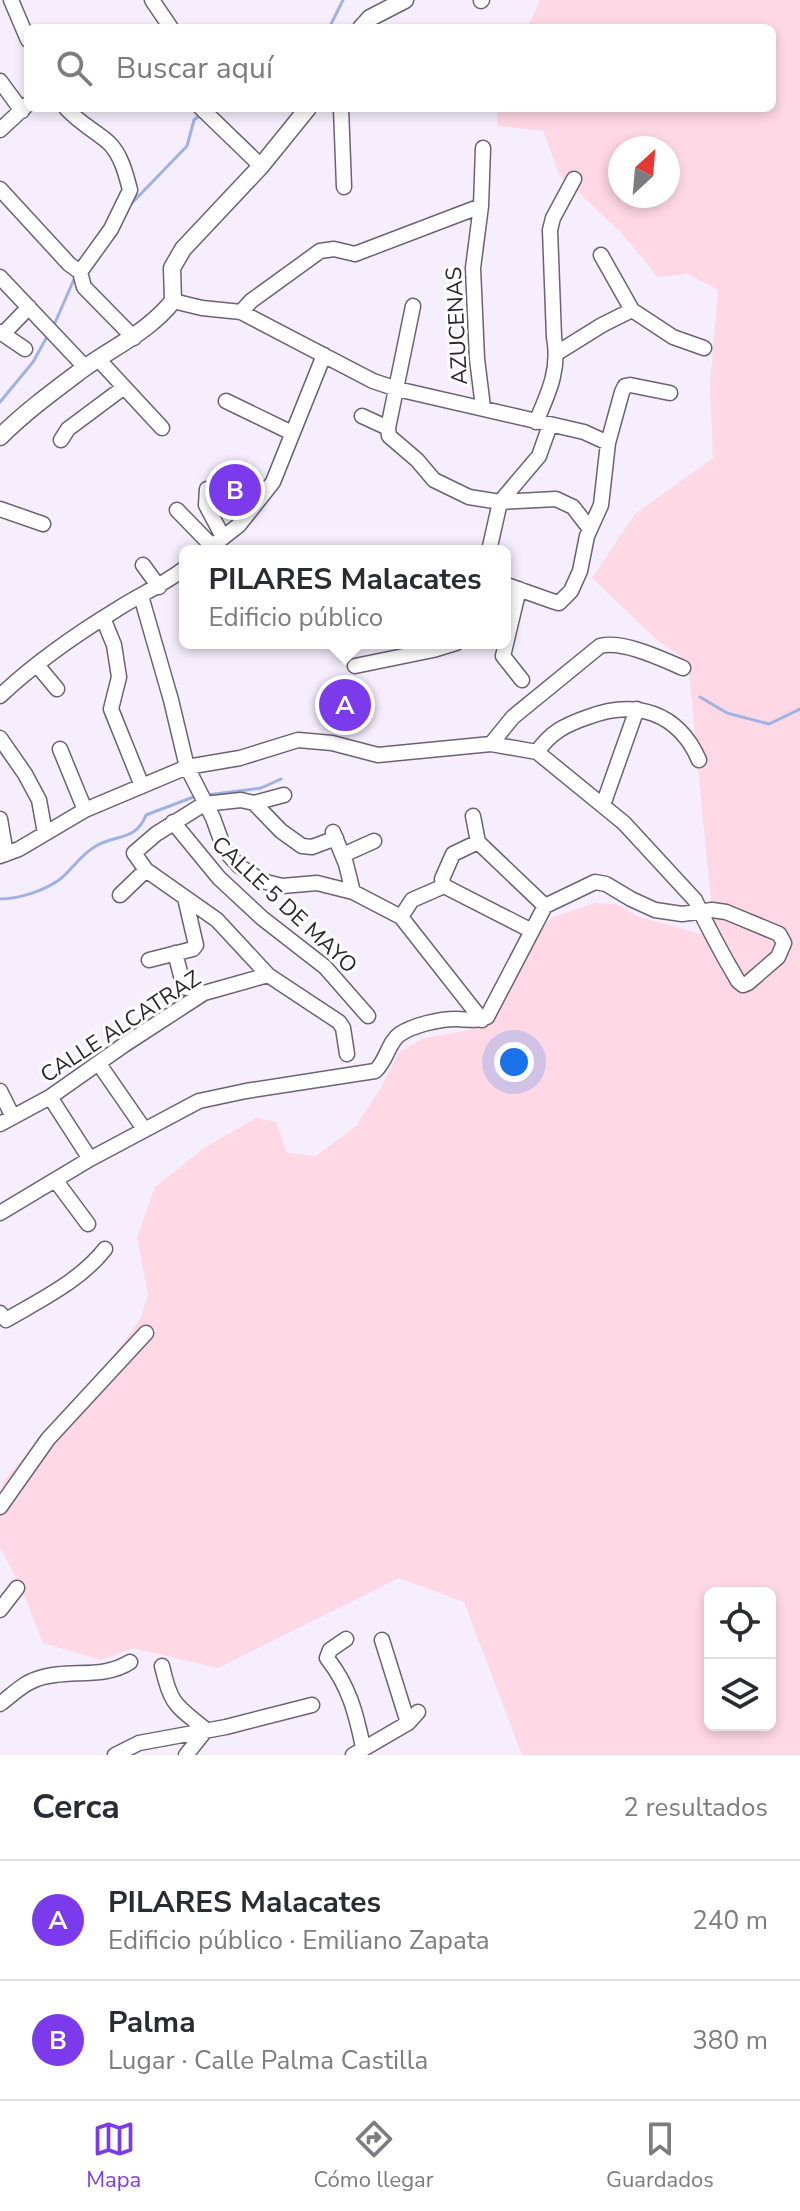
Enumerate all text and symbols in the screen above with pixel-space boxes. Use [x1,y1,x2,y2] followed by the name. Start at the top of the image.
[24,24,776,112] search box
[52,46,96,90] icon: search
[116,48,273,89] text: Buscar aquí
[608,136,680,208] north arrow
[439,266,475,386] street label: AZUCENAS
[209,460,261,520] pin: B
[179,545,511,649] popup
[208,559,482,600] text: PILARES Malacates
[208,600,383,635] text: Edificio público
[319,675,371,735] pin: A
[205,829,364,980] street label: CALLE 5 DE MAYO
[35,964,206,1090] street label: CALLE ALCATRAZ
[494,1042,534,1082] your location
[704,1587,776,1731] map controls
[704,1587,776,1659] button: locate
[704,1659,776,1731] button: layers
[32,1784,120,1830] text: Cerca
[623,1790,768,1825] text: 2 resultados
[108,1882,381,1923] text: PILARES Malacates
[48,1903,68,1938] text: A
[692,1903,768,1938] text: 240 m
[108,1923,490,1958] text: Edificio público · Emiliano Zapata
[108,2002,196,2043] text: Palma
[49,2023,67,2058] text: B
[692,2023,768,2058] text: 380 m
[108,2043,428,2078] text: Lugar · Calle Palma Castilla
[86,2117,141,2195] tab: Mapa
[314,2117,434,2195] tab: Cómo llegar
[606,2117,714,2195] tab: Guardados

